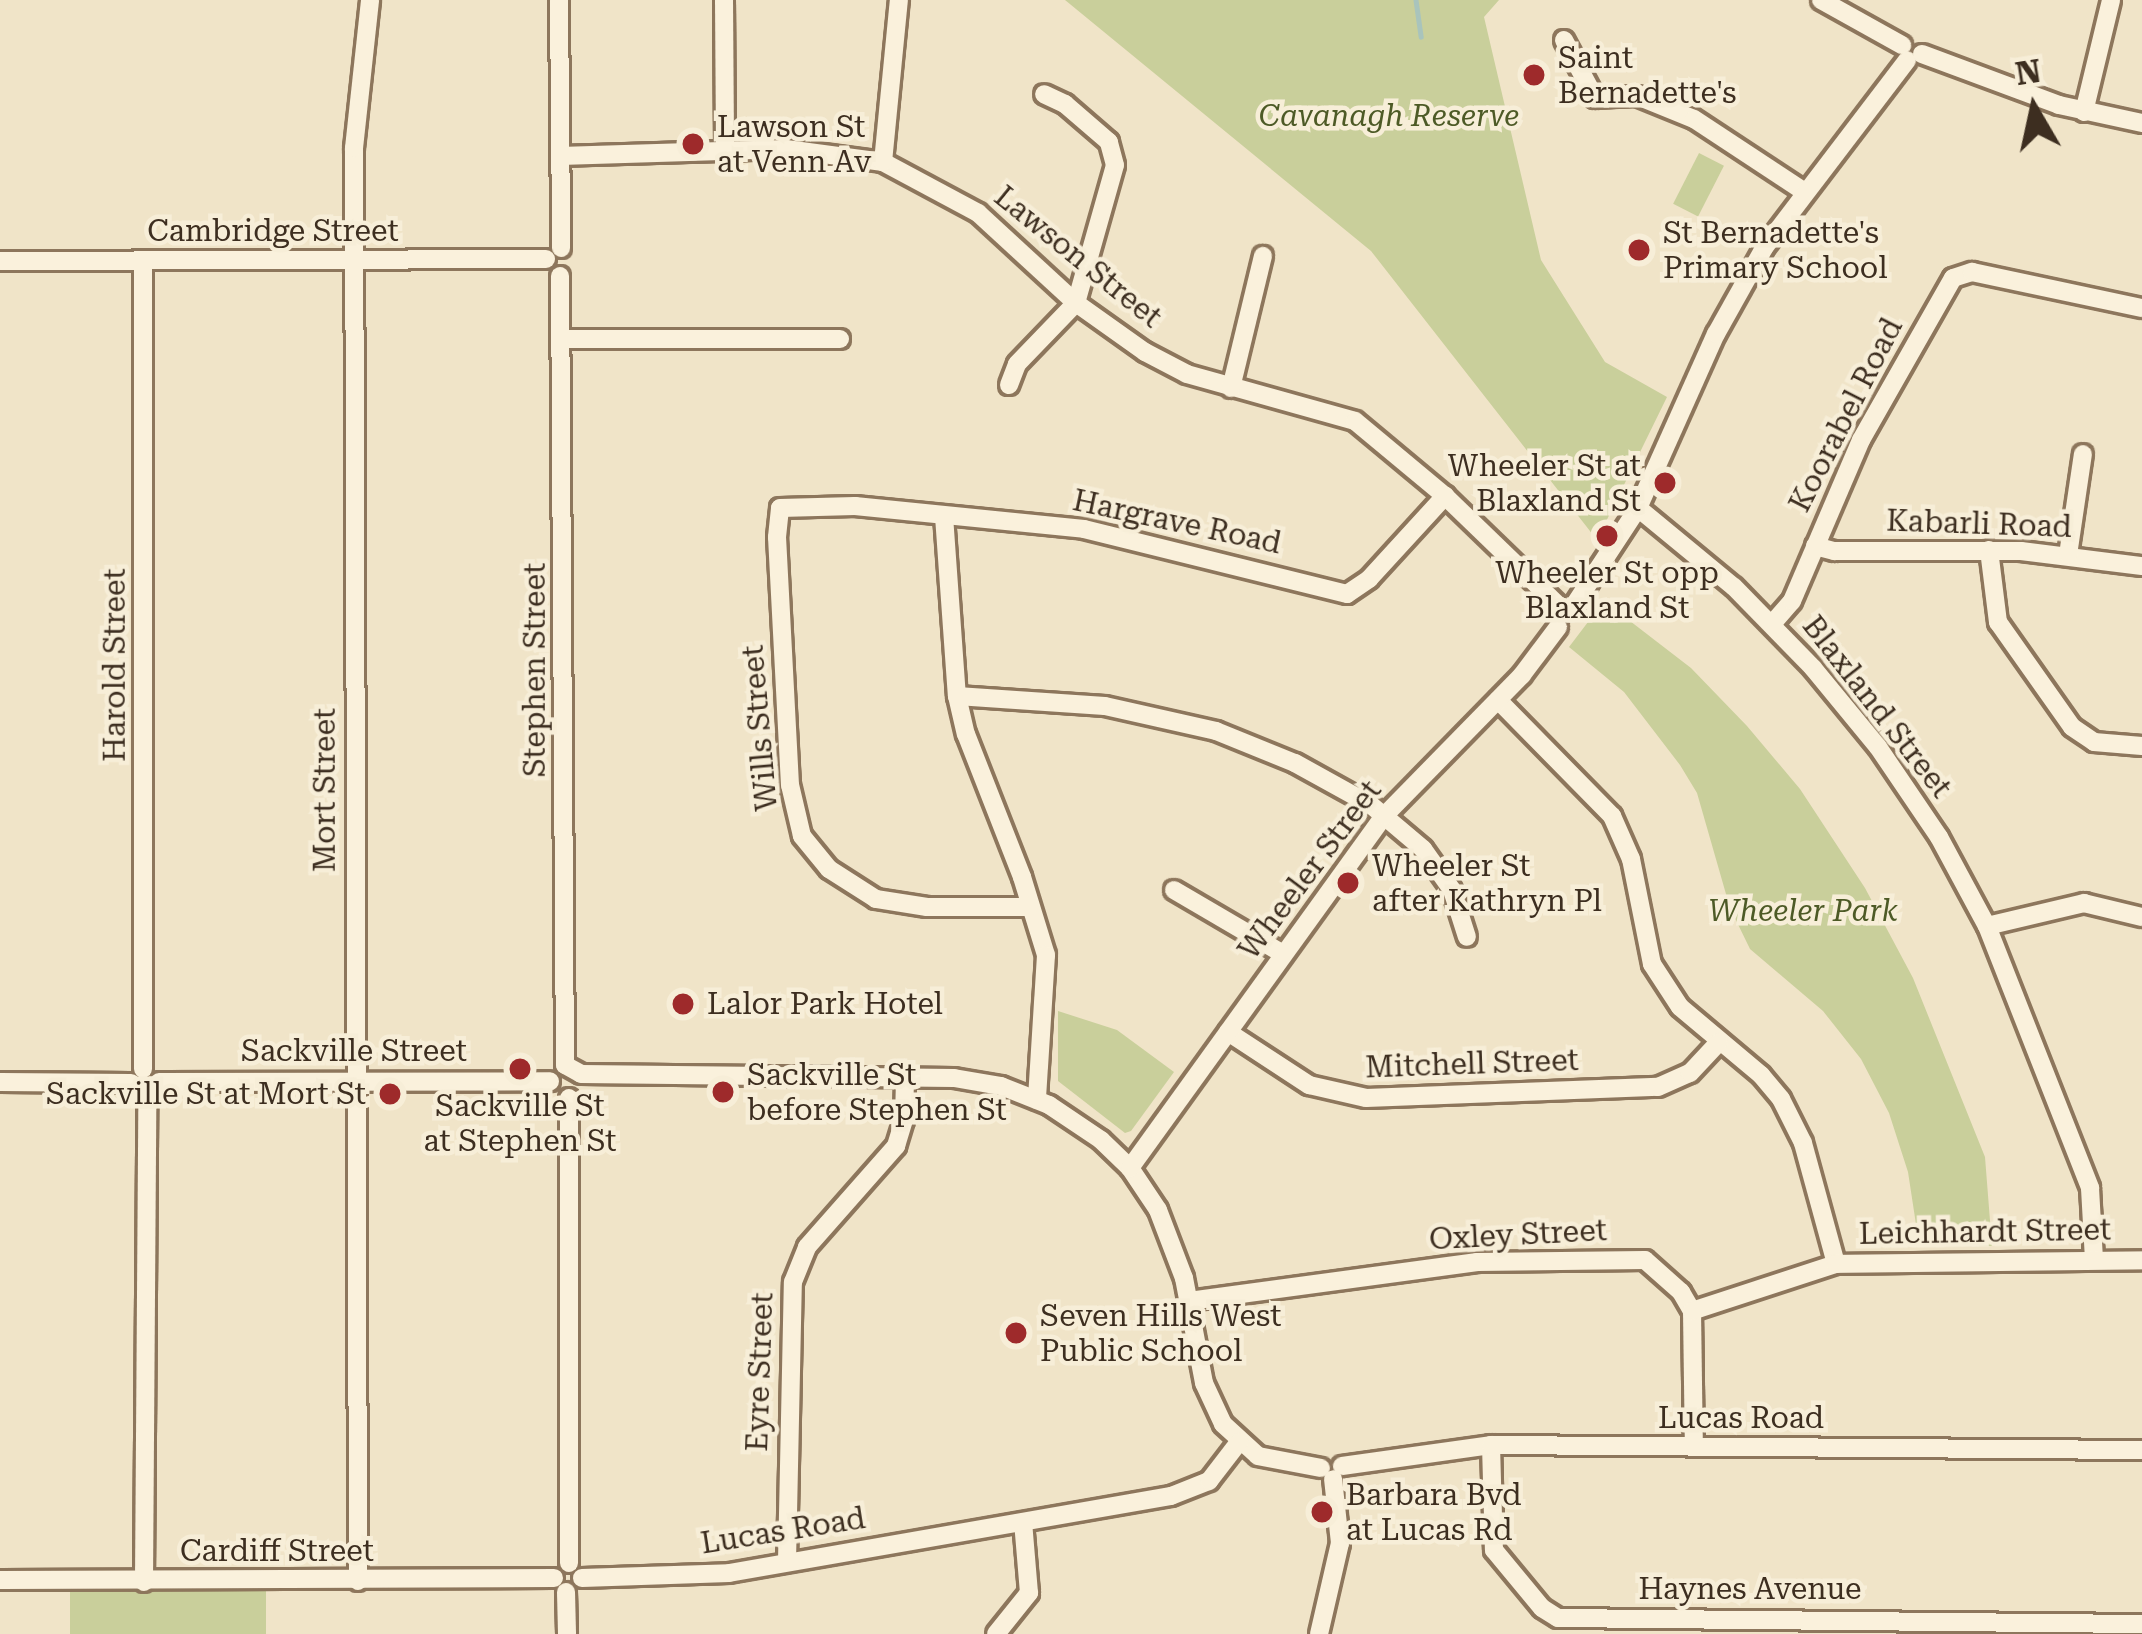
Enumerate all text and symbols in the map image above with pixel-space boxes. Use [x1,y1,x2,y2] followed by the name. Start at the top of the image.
[1558,40,1737,110] place label: Saint Bernadette's
[1974,48,2094,168] north arrow
[2013,51,2044,93] text: N
[1521,62,1547,88] marker: Saint Bernadette's
[1259,98,1519,134] park label: Cavanagh Reserve
[717,109,871,180] place label: Lawson St at Venn Av
[680,131,706,157] marker: Lawson St at Venn Av
[987,179,1169,335] street label: Lawson Street
[147,213,399,249] street label: Cambridge Street
[1663,215,1888,286] place label: St Bernadette's Primary School
[1626,237,1652,263] marker: St Bernadette's Primary School
[1782,312,1910,518] street label: Koorabel Road
[1448,448,1641,518] place label: Wheeler St at Blaxland St
[1652,470,1678,496] marker: Wheeler St at Blaxland St
[1070,482,1284,562] street label: Hargrave Road
[1886,503,2072,545] street label: Kabarli Road
[1594,523,1620,549] marker: Wheeler St opp Blaxland St
[1495,555,1719,626] place label: Wheeler St opp Blaxland St
[517,563,553,777] street label: Stephen Street
[97,568,133,762] street label: Harold Street
[1795,609,1959,805] street label: Blaxland Street
[735,644,785,812] street label: Wills Street
[307,708,343,872] street label: Mort Street
[1231,773,1389,967] street label: Wheeler Street
[1372,848,1602,918] place label: Wheeler St after Kathryn Pl
[1335,870,1361,896] marker: Wheeler St after Kathryn Pl
[1708,893,1898,929] park label: Wheeler Park
[707,986,943,1022] place label: Lalor Park Hotel
[670,991,696,1017] marker: Lalor Park Hotel
[241,1033,467,1069] street label: Sackville Street
[1365,1042,1579,1086] street label: Mitchell Street
[507,1056,533,1082] marker: Sackville St at Stephen St
[747,1057,1007,1128] place label: Sackville St before Stephen St
[46,1076,366,1112] place label: Sackville St at Mort St
[710,1079,736,1105] marker: Sackville St before Stephen St
[377,1081,403,1107] marker: Sackville St at Mort St
[424,1088,616,1158] place label: Sackville St at Stephen St
[1428,1212,1608,1258] street label: Oxley Street
[1859,1212,2111,1252] street label: Leichhardt Street
[739,1292,781,1452] street label: Eyre Street
[1040,1298,1282,1368] place label: Seven Hills West Public School
[1003,1320,1029,1346] marker: Seven Hills West Public School
[1658,1400,1824,1436] street label: Lucas Road
[1346,1477,1521,1547] place label: Barbara Bvd at Lucas Rd
[1309,1499,1335,1525] marker: Barbara Bvd at Lucas Rd
[698,1500,868,1562] street label: Lucas Road
[180,1533,374,1569] street label: Cardiff Street
[1638,1571,1862,1607] street label: Haynes Avenue

